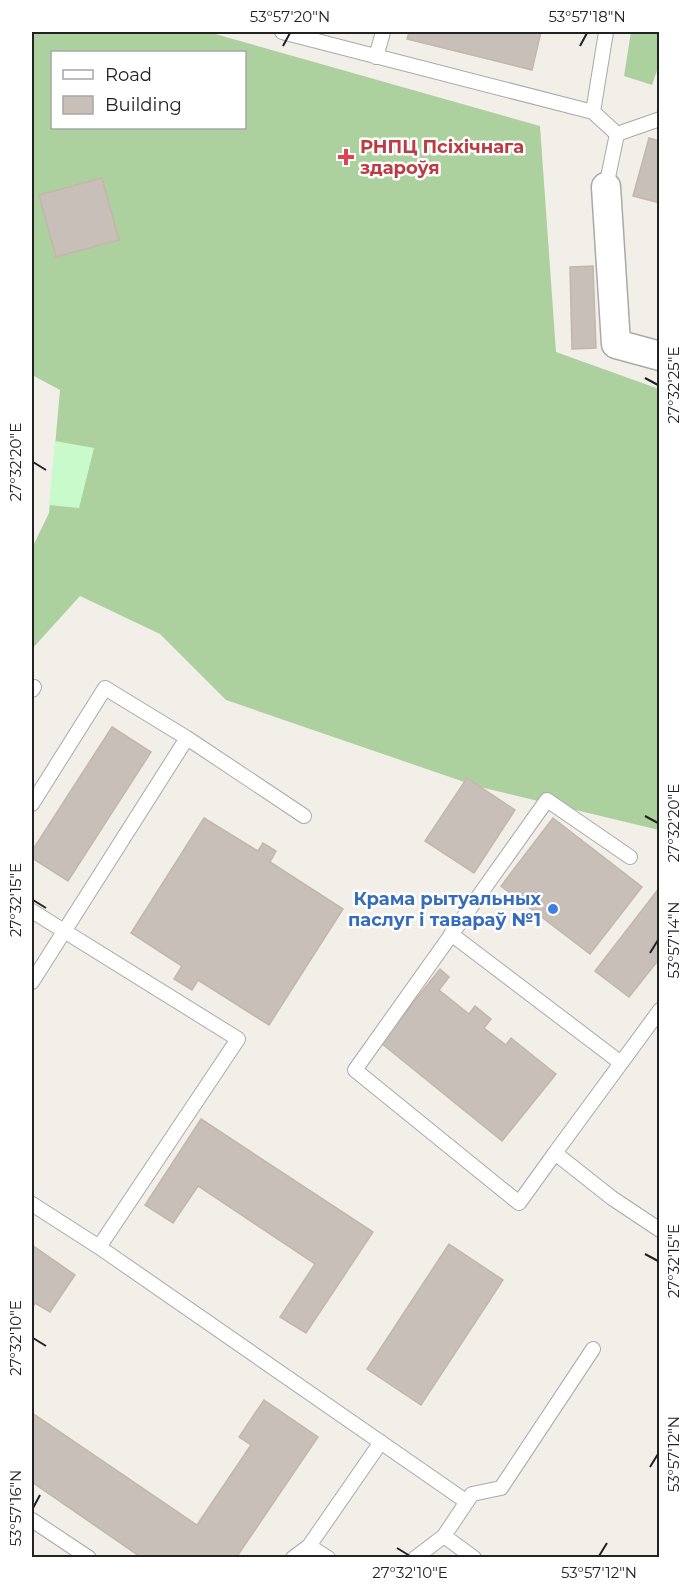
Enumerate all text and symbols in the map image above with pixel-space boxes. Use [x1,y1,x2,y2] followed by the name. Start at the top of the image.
[250,7,330,26] text: 53°57'20"N
[548,7,626,26] text: 53°57'18"N
[51,51,246,129] legend
[105,64,152,86] text: Road
[105,94,182,116] text: Building
[360,136,524,179] place label: РНПЦ Псіхічнага здароўя
[337,148,355,166] marker: РНПЦ Псіхічнага здароўя
[664,347,683,423] text: 27°32'25"E
[6,423,25,501] text: 27°32'20"E
[664,784,683,862] text: 27°32'20"E
[6,863,25,937] text: 27°32'15"E
[348,888,541,931] place label: Крама рытуальных паслуг і тавараў №1
[664,901,683,979] text: 53°57'14"N
[546,902,560,916] marker: Крама рытуальных паслуг і тавараў №1
[664,1224,683,1298] text: 27°32'15"E
[6,1300,25,1376] text: 27°32'10"E
[664,1416,683,1492] text: 53°57'12"N
[6,1470,25,1546] text: 53°57'16"N
[372,1563,448,1582] text: 27°32'10"E
[561,1563,637,1582] text: 53°57'12"N

